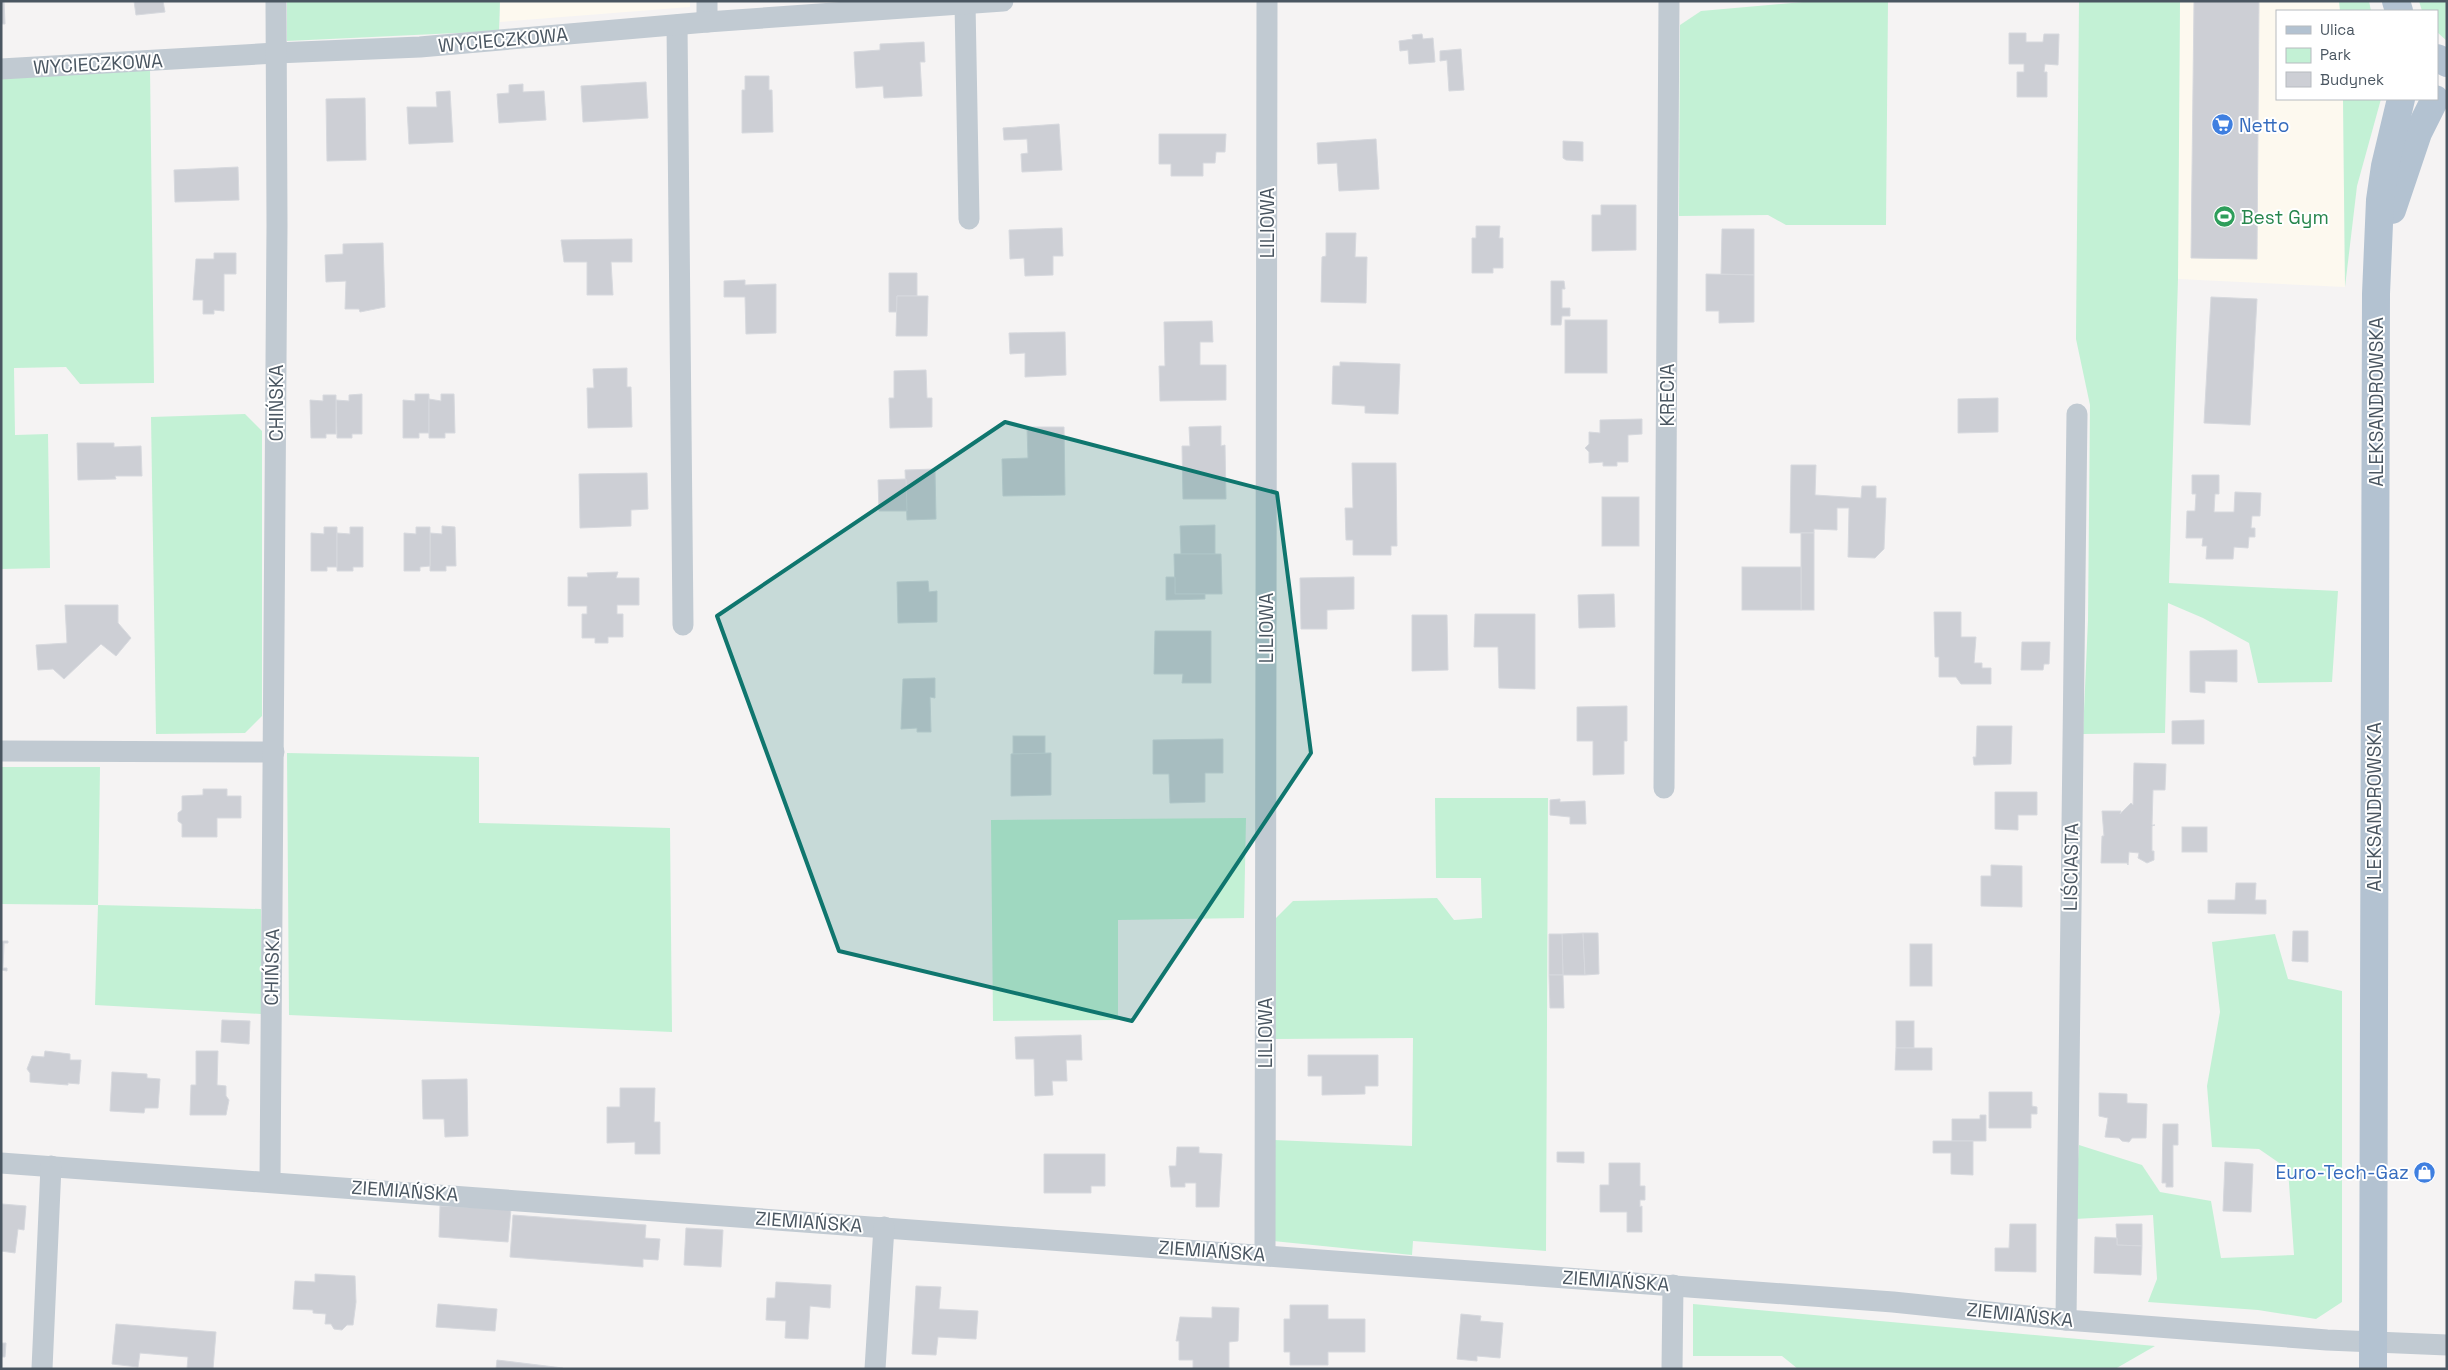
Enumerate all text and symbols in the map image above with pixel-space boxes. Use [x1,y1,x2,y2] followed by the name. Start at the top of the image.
[2276,10,2438,100] legend
[2320,20,2355,39] text: Ulica
[437,22,569,58] street label: WYCIECZKOWA
[2320,45,2351,64] text: Park
[32,48,164,80] street label: WYCIECZKOWA
[2320,70,2384,89] text: Budynek
[2211,113,2235,137] supermarket icon: Netto
[2239,113,2289,138] place label: Netto
[1255,188,1280,258] street label: LILIOWA
[2213,205,2237,229] sports icon: Best Gym
[2241,205,2329,230] place label: Best Gym
[2364,317,2389,487] street label: ALEKSANDROWSKA
[1655,363,1680,427] street label: KRECIA
[264,364,289,442] street label: CHIŃSKA
[1254,593,1279,663] street label: LILIOWA
[2362,722,2387,892] street label: ALEKSANDROWSKA
[2058,823,2084,911] street label: LIŚCIASTA
[259,928,285,1006] street label: CHIŃSKA
[1253,998,1278,1068] street label: LILIOWA
[2276,1160,2409,1185] place label: Euro-Tech-Gaz
[2413,1160,2437,1184] shop icon: Euro-Tech-Gaz
[351,1175,459,1207] street label: ZIEMIAŃSKA
[755,1206,863,1238] street label: ZIEMIAŃSKA
[1158,1235,1266,1267] street label: ZIEMIAŃSKA
[1562,1265,1670,1297] street label: ZIEMIAŃSKA
[1965,1297,2075,1333] street label: ZIEMIAŃSKA

